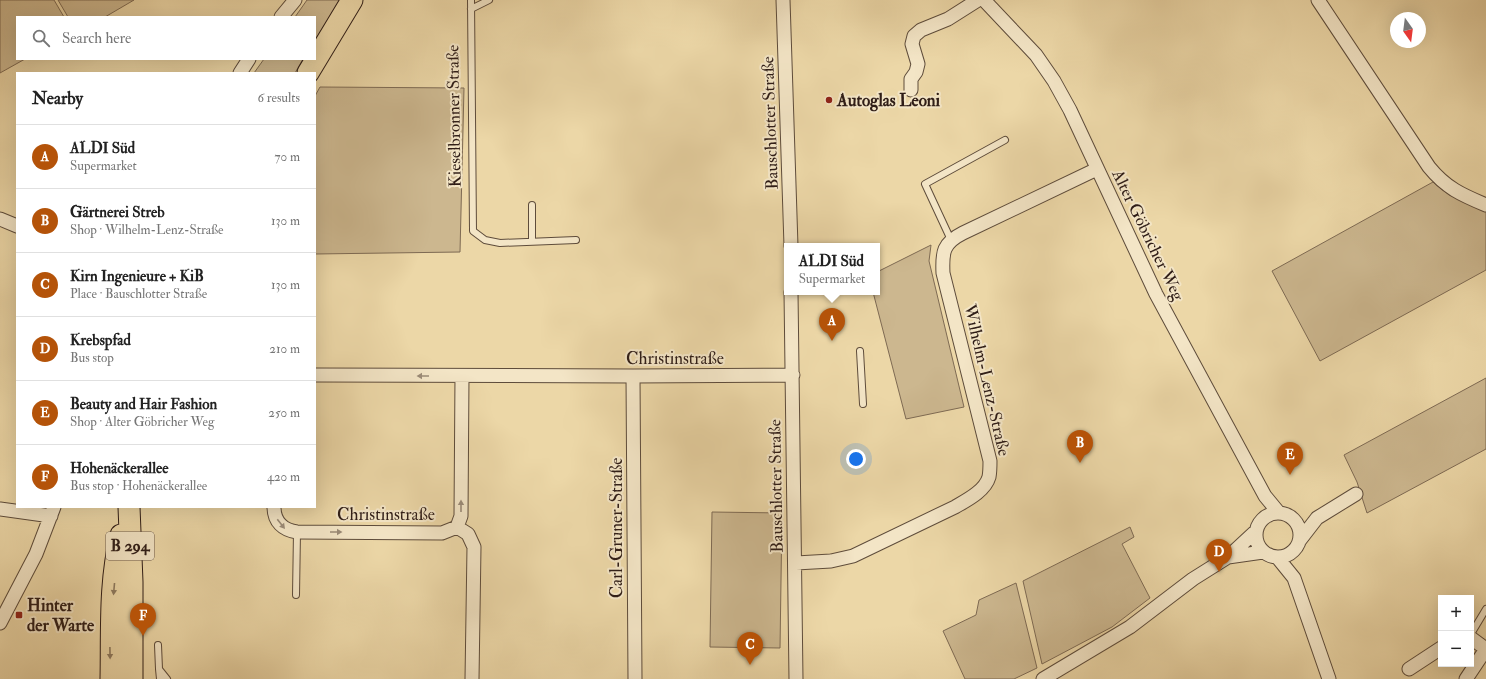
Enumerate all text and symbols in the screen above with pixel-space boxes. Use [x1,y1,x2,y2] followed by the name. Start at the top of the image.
[1390,12,1426,48] north arrow
[16,16,316,60] search box
[30,27,52,49] icon: search
[62,29,131,48] text: Search here
[442,45,466,187] street label: Kieselbronner Straße
[757,56,783,190] street label: Bauschlotter Straße
[32,88,83,109] text: Nearby
[257,90,300,106] text: 6 results
[836,90,941,112] place label: Autoglas Leoni
[824,95,834,105] marker: Autoglas Leoni
[70,139,135,158] text: ALDI Süd
[41,149,49,165] text: A
[275,149,300,165] text: 70 m
[70,158,137,174] text: Supermarket
[1107,165,1189,304] street label: Alter Göbricher Weg
[70,203,165,222] text: Gärtnerei Streb
[41,213,49,229] text: B
[271,213,300,229] text: 130 m
[70,222,224,238] text: Shop · Wilhelm-Lenz-Straße
[784,243,880,295] popup
[799,252,864,271] text: ALDI Süd
[70,267,204,286] text: Kirn Ingenieure + KiB
[799,271,865,287] text: Supermarket
[40,277,50,293] text: C
[271,277,300,293] text: 130 m
[70,286,207,302] text: Place · Bauschlotter Straße
[959,301,1015,458] street label: Wilhelm-Lenz-Straße
[819,308,845,341] pin: A
[70,331,131,350] text: Krebspfad
[40,341,50,357] text: D
[269,341,300,357] text: 210 m
[626,348,724,369] street label: Christinstraße
[70,350,114,366] text: Bus stop
[416,373,429,379] one-way arrow
[70,395,217,414] text: Beauty and Hair Fashion
[40,405,50,421] text: E
[268,405,300,421] text: 250 m
[70,414,214,430] text: Shop · Alter Göbricher Weg
[764,419,788,553] street label: Bauschlotter Straße
[1067,430,1093,463] pin: B
[1277,442,1303,475] pin: E
[846,449,866,469] your location
[606,458,627,598] street label: Carl-Gruner-Straße
[70,459,168,478] text: Hohenäckerallee
[41,469,49,485] text: F
[267,469,300,485] text: 420 m
[70,478,207,494] text: Bus stop · Hohenäckerallee
[458,499,464,512] one-way arrow
[337,504,435,525] street label: Christinstraße
[277,519,285,529] one-way arrow
[330,529,343,535] one-way arrow
[106,532,154,560] road number: B 294
[1206,539,1232,572] pin: D
[111,583,117,595] one-way arrow
[27,595,95,636] place label: Hinter der Warte
[1438,595,1474,667] map controls
[1438,595,1474,631] button: +
[130,603,156,636] pin: F
[14,610,24,620] marker: Hinter der Warte
[1438,631,1474,667] button: −
[737,632,763,665] pin: C
[107,647,113,660] one-way arrow

